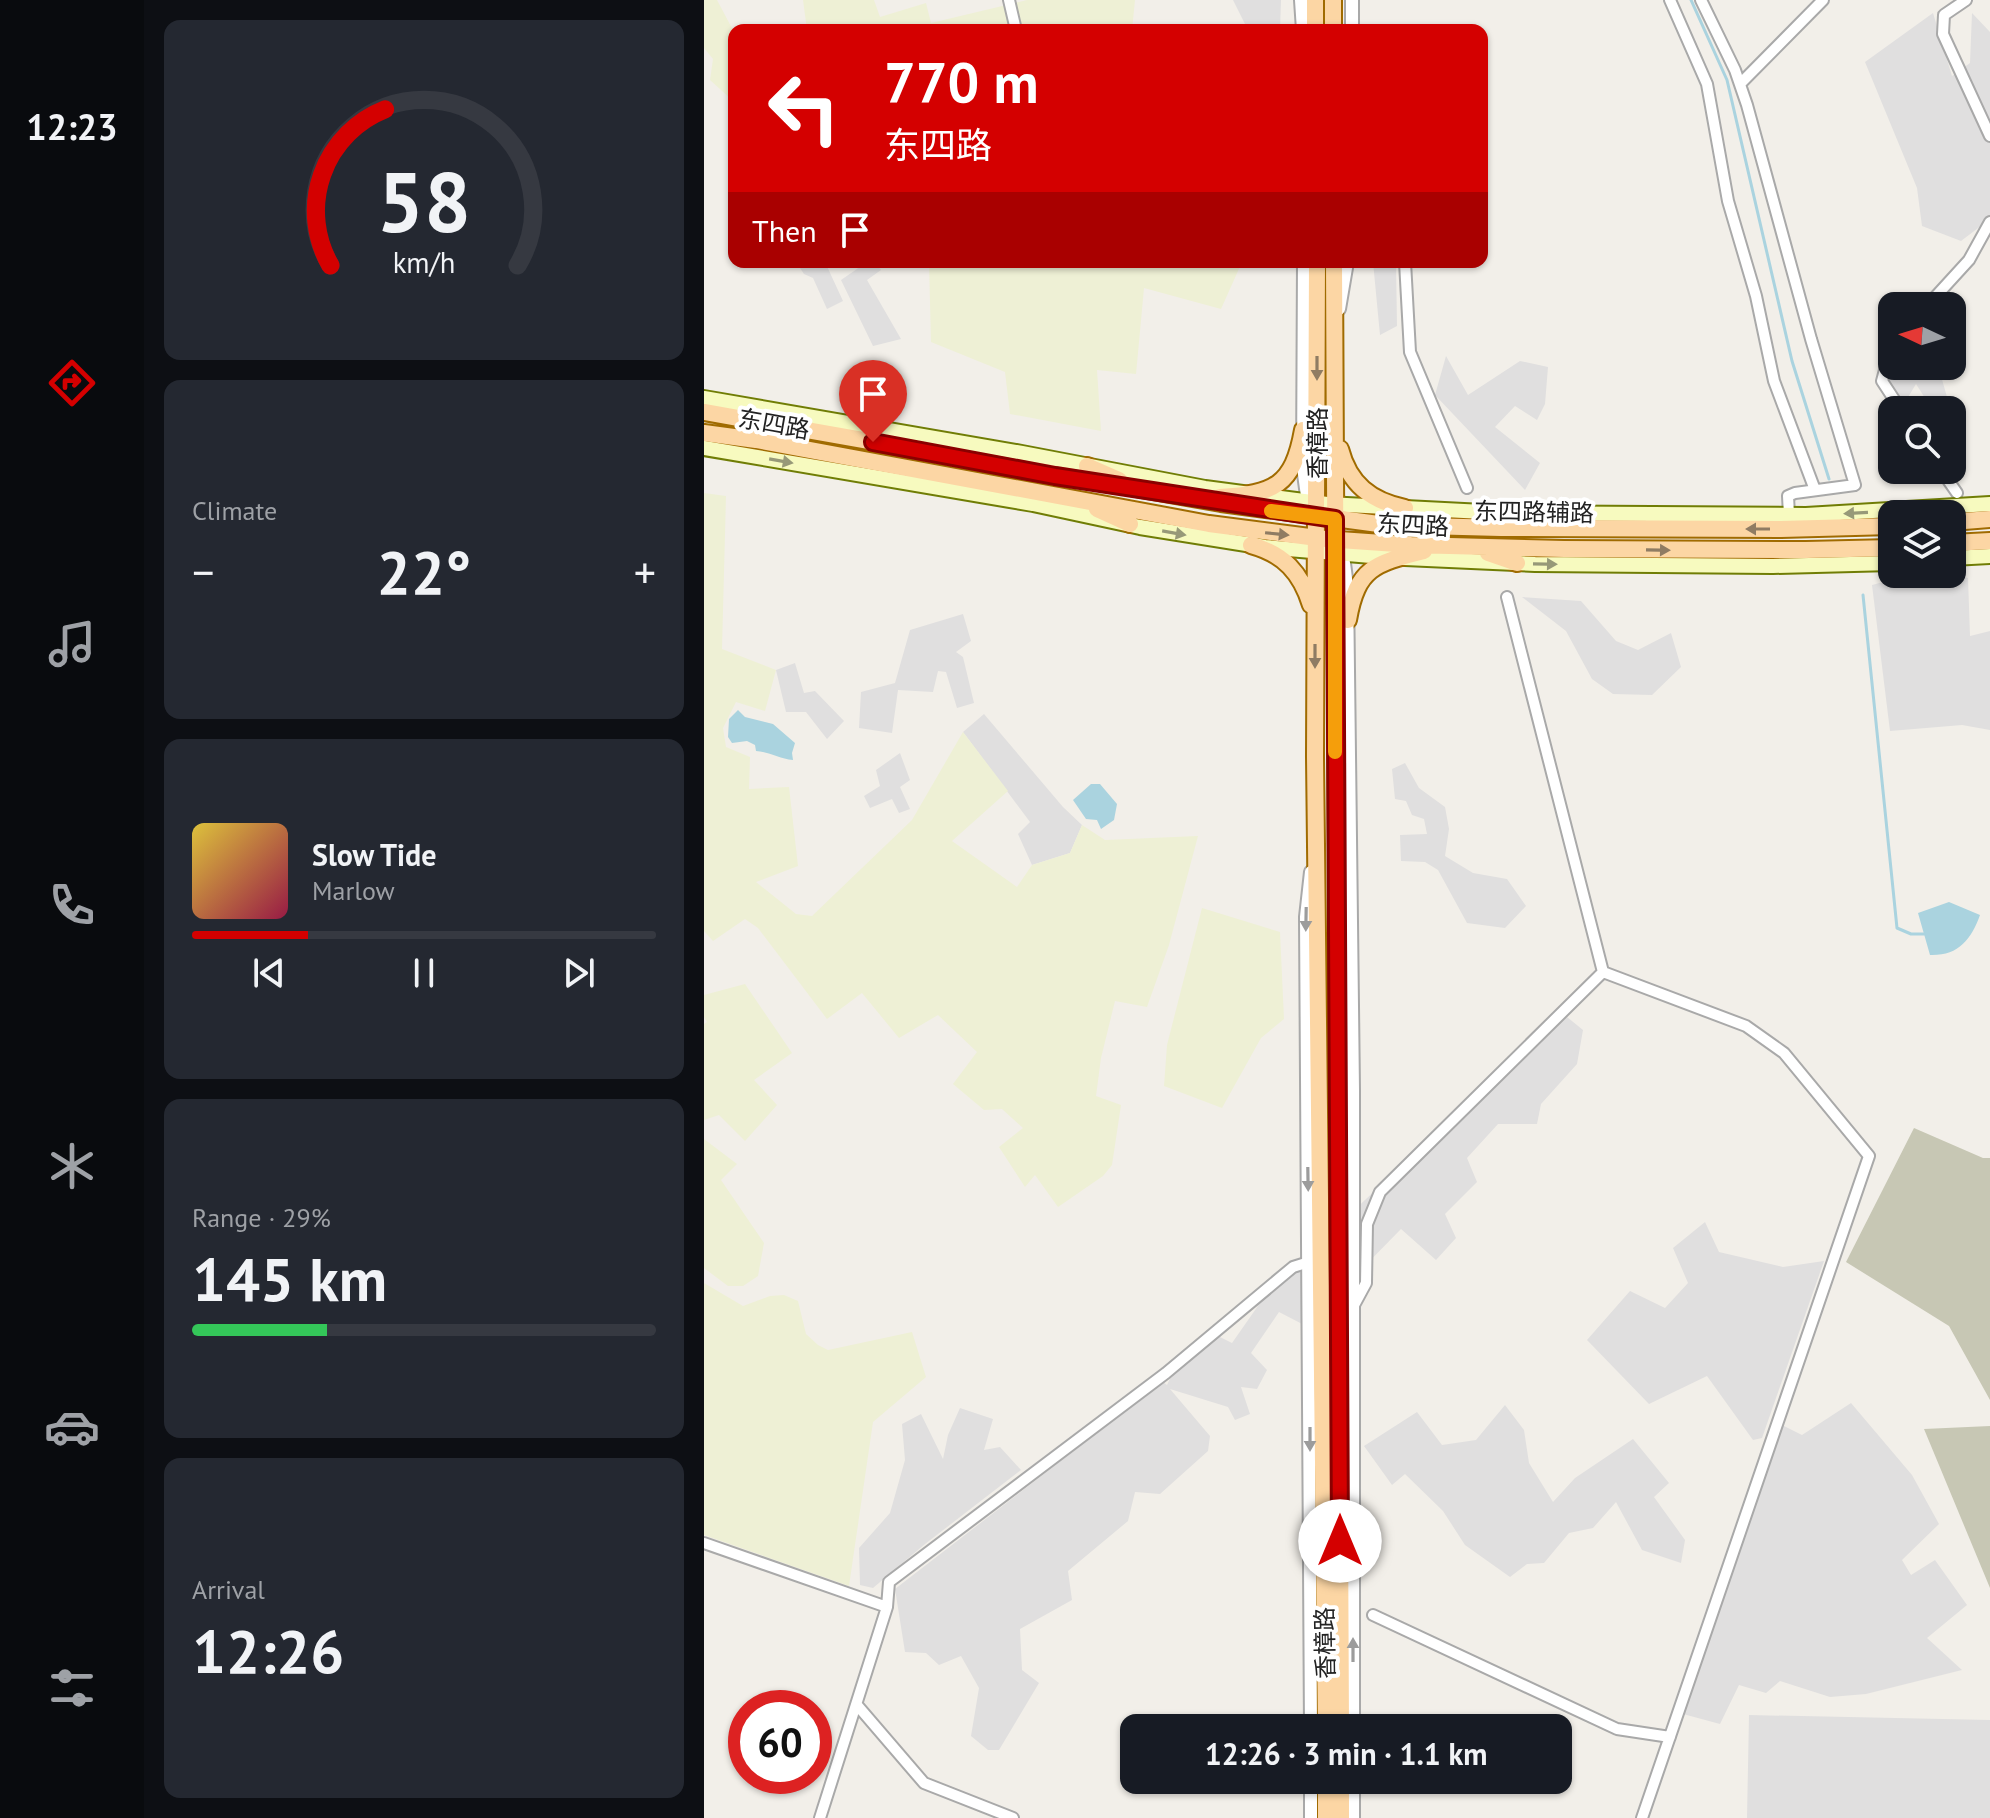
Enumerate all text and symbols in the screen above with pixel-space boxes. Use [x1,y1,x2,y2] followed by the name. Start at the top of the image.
[884,46,1039,118] text: 770 m
[752,56,856,160] icon: left
[26,103,118,150] text: 12:23
[884,121,992,168] text: 东四路
[377,146,471,254] text: 58
[833,208,877,252] icon: arrive
[752,211,817,250] text: Then
[393,244,455,281] text: km/h
[1878,292,1966,380] north arrow
[1878,292,1966,588] map controls
[44,355,100,411] icon: directions
[1311,356,1323,381] one-way arrow
[839,360,907,442] pin
[851,372,895,416] icon: arrive
[1878,396,1966,484] button: search
[736,402,812,446] street label: 东四路
[1302,407,1333,479] street label: 香樟路
[769,455,794,467] one-way arrow
[192,494,277,527] text: Climate
[1474,495,1594,529] street label: 东四路辅路
[1878,500,1966,588] button: layers
[1843,506,1868,519] one-way arrow
[1376,508,1450,542] street label: 东四路
[1745,523,1770,535] one-way arrow
[1162,527,1187,539] one-way arrow
[1265,527,1290,540] one-way arrow
[377,533,471,611] text: 22°
[192,543,214,600] text: −
[634,543,656,600] text: +
[1646,544,1671,557] one-way arrow
[1533,558,1558,570] one-way arrow
[44,616,100,672] icon: music
[1309,644,1321,669] one-way arrow
[312,835,437,874] text: Slow Tide
[312,874,395,907] text: Marlow
[44,877,100,933] icon: phone
[1300,907,1312,932] one-way arrow
[247,951,291,995] icon: previous
[402,951,446,995] icon: pause
[557,951,601,995] icon: next
[44,1138,100,1194] icon: climate
[1302,1167,1314,1192] one-way arrow
[192,1201,331,1234] text: Range · 29%
[192,1240,387,1318] text: 145 km
[44,1399,100,1455] icon: car
[1304,1427,1316,1452] one-way arrow
[1298,1499,1382,1583] position arrow
[192,1573,265,1606] text: Arrival
[1309,1607,1341,1679] street label: 香樟路
[192,1612,344,1690] text: 12:26
[1347,1637,1359,1662] one-way arrow
[44,1660,100,1716] icon: filters
[728,1690,832,1794] speed limit sign: 60
[1205,1734,1487,1773] text: 12:26 · 3 min · 1.1 km

